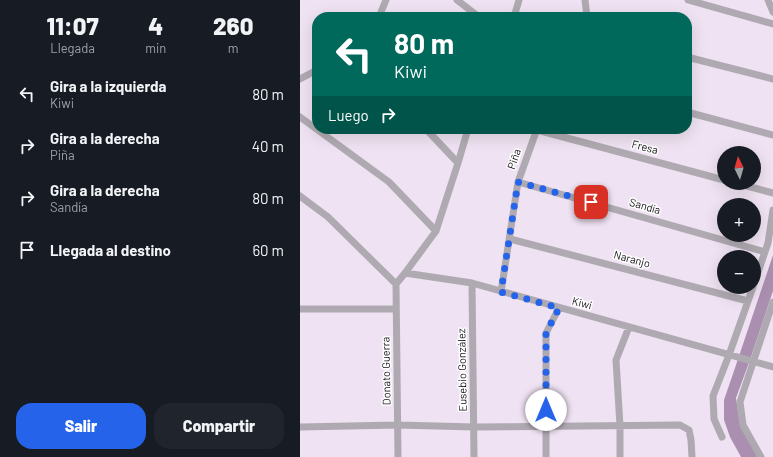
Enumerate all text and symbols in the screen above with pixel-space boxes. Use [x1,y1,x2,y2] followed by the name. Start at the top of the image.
[47,11,99,40] text: 11:07
[148,11,163,40] text: 4
[213,11,253,40] text: 260
[394,26,454,60] text: 80 m
[328,28,380,80] icon: left
[50,40,95,56] text: Llegada
[145,40,166,56] text: min
[228,40,239,56] text: m
[394,60,427,82] text: Kiwi
[50,77,166,95] text: Gira a la izquierda
[16,83,38,105] icon: left
[252,85,284,103] text: 80 m
[50,95,74,111] text: Kiwi
[377,104,399,126] icon: right
[328,106,369,124] text: Luego
[50,129,160,147] text: Gira a la derecha
[16,135,38,157] icon: right
[252,137,284,155] text: 40 m
[631,137,660,156] street label: Fresa
[717,146,761,190] north arrow
[717,146,761,294] map controls
[50,147,75,163] text: Piña
[504,147,523,171] street label: Piña
[50,181,160,199] text: Gira a la derecha
[574,185,608,219] pin
[16,187,38,209] icon: right
[252,189,284,207] text: 80 m
[580,191,602,213] icon: arrive
[628,195,662,216] street label: Sandía
[717,198,761,242] button: +
[50,199,88,215] text: Sandía
[16,239,38,261] icon: arrive
[50,241,171,259] text: Llegada al destino
[252,241,284,259] text: 60 m
[612,247,652,270] street label: Naranjo
[717,250,761,294] button: −
[571,294,594,311] street label: Kiwi
[454,328,469,412] street label: Eusebio González
[378,337,393,405] street label: Donato Guerra
[525,389,567,431] position arrow
[16,403,146,449] button: Salir
[154,403,284,449] button: Compartir

